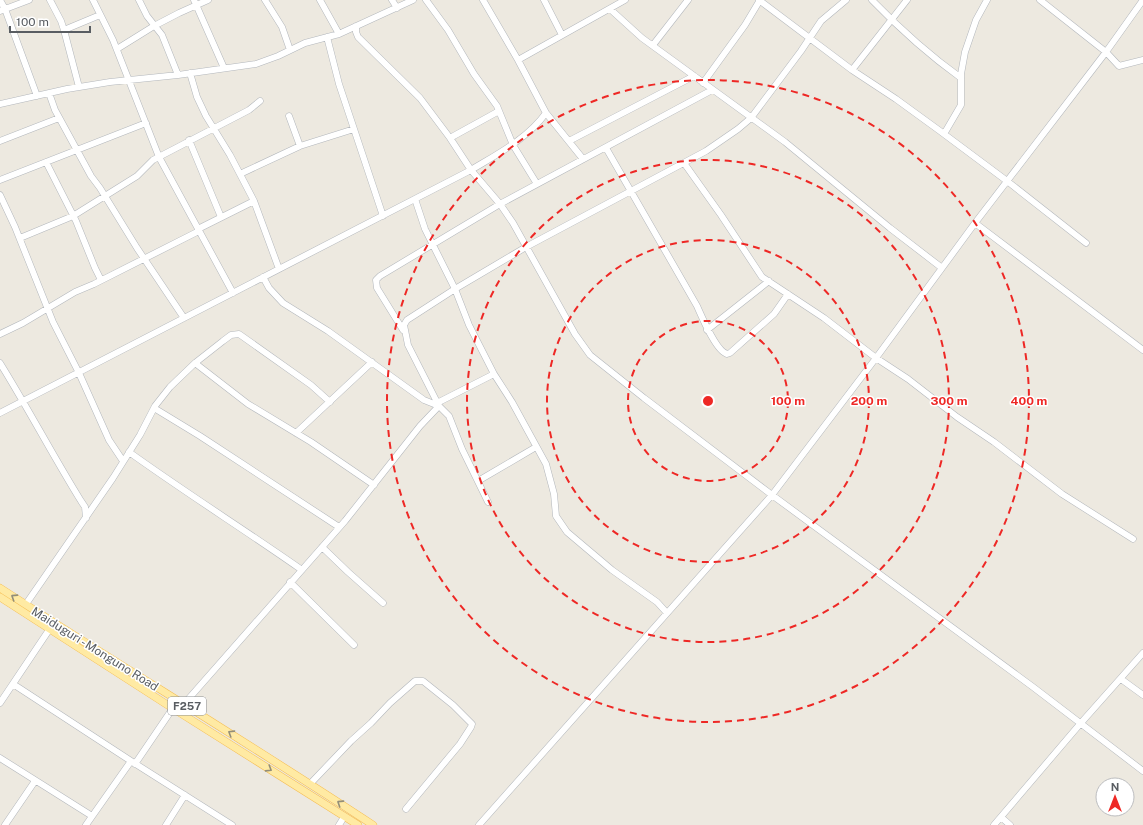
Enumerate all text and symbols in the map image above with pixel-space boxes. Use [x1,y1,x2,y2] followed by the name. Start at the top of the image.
[10,8,90,34] scale bar
[16,15,49,29] text: 100 m
[701,394,715,408] centre of rings
[771,394,805,408] text: 100 m
[851,394,887,408] text: 200 m
[931,394,968,408] text: 300 m
[1011,394,1048,408] text: 400 m
[11,594,18,602] one-way arrow
[29,604,161,694] street label: Maiduguri - Monguno Road
[168,697,206,715] road number: F257
[228,731,235,738] one-way arrow
[264,764,271,771] one-way arrow
[1095,777,1135,817] north arrow
[1111,781,1119,793] text: N
[337,801,344,808] one-way arrow

